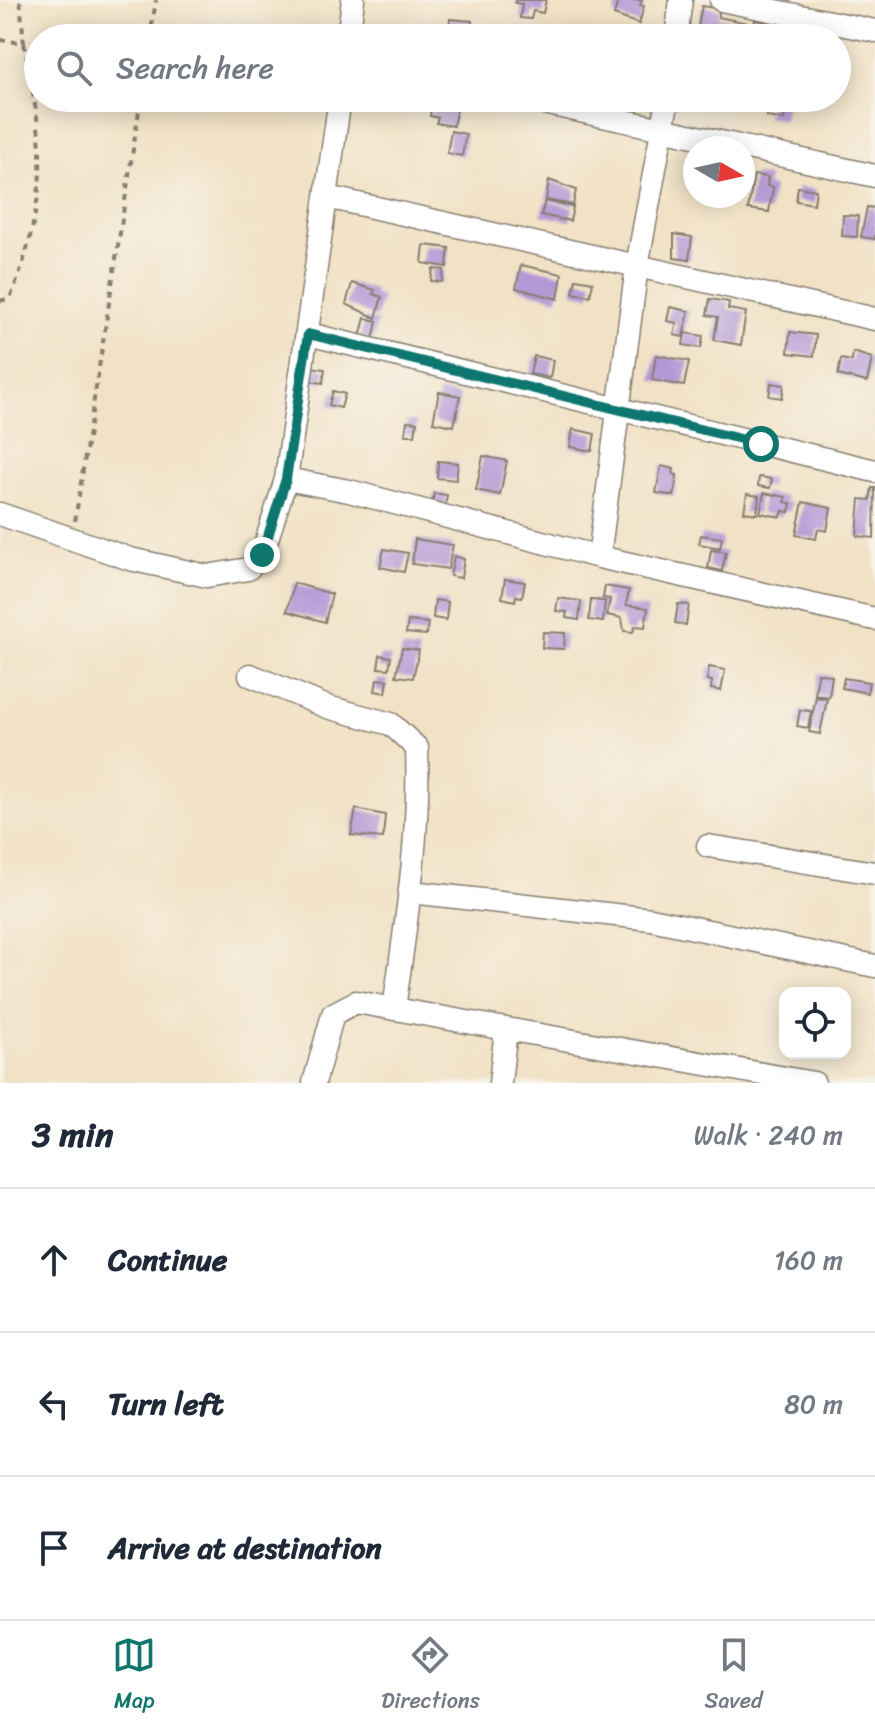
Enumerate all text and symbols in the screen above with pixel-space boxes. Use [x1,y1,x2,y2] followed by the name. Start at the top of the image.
[24,24,851,112] search box
[116,41,274,95] text: Search here
[52,46,96,90] icon: search
[683,136,755,208] north arrow
[743,426,779,462] route start
[244,537,280,573] route end
[779,987,851,1059] map controls
[779,987,851,1059] button: locate
[32,1105,113,1165] text: 3 min
[694,1112,843,1158] text: Walk · 240 m
[108,1233,227,1287] text: Continue
[774,1237,843,1283] text: 160 m
[32,1238,76,1282] icon: ahead
[108,1377,224,1431] text: Turn left
[784,1381,843,1427] text: 80 m
[32,1382,76,1426] icon: left
[108,1521,382,1575] text: Arrive at destination
[32,1526,76,1570] icon: arrive
[112,1633,156,1720] tab: Map
[381,1633,480,1720] tab: Directions
[705,1633,763,1720] tab: Saved

